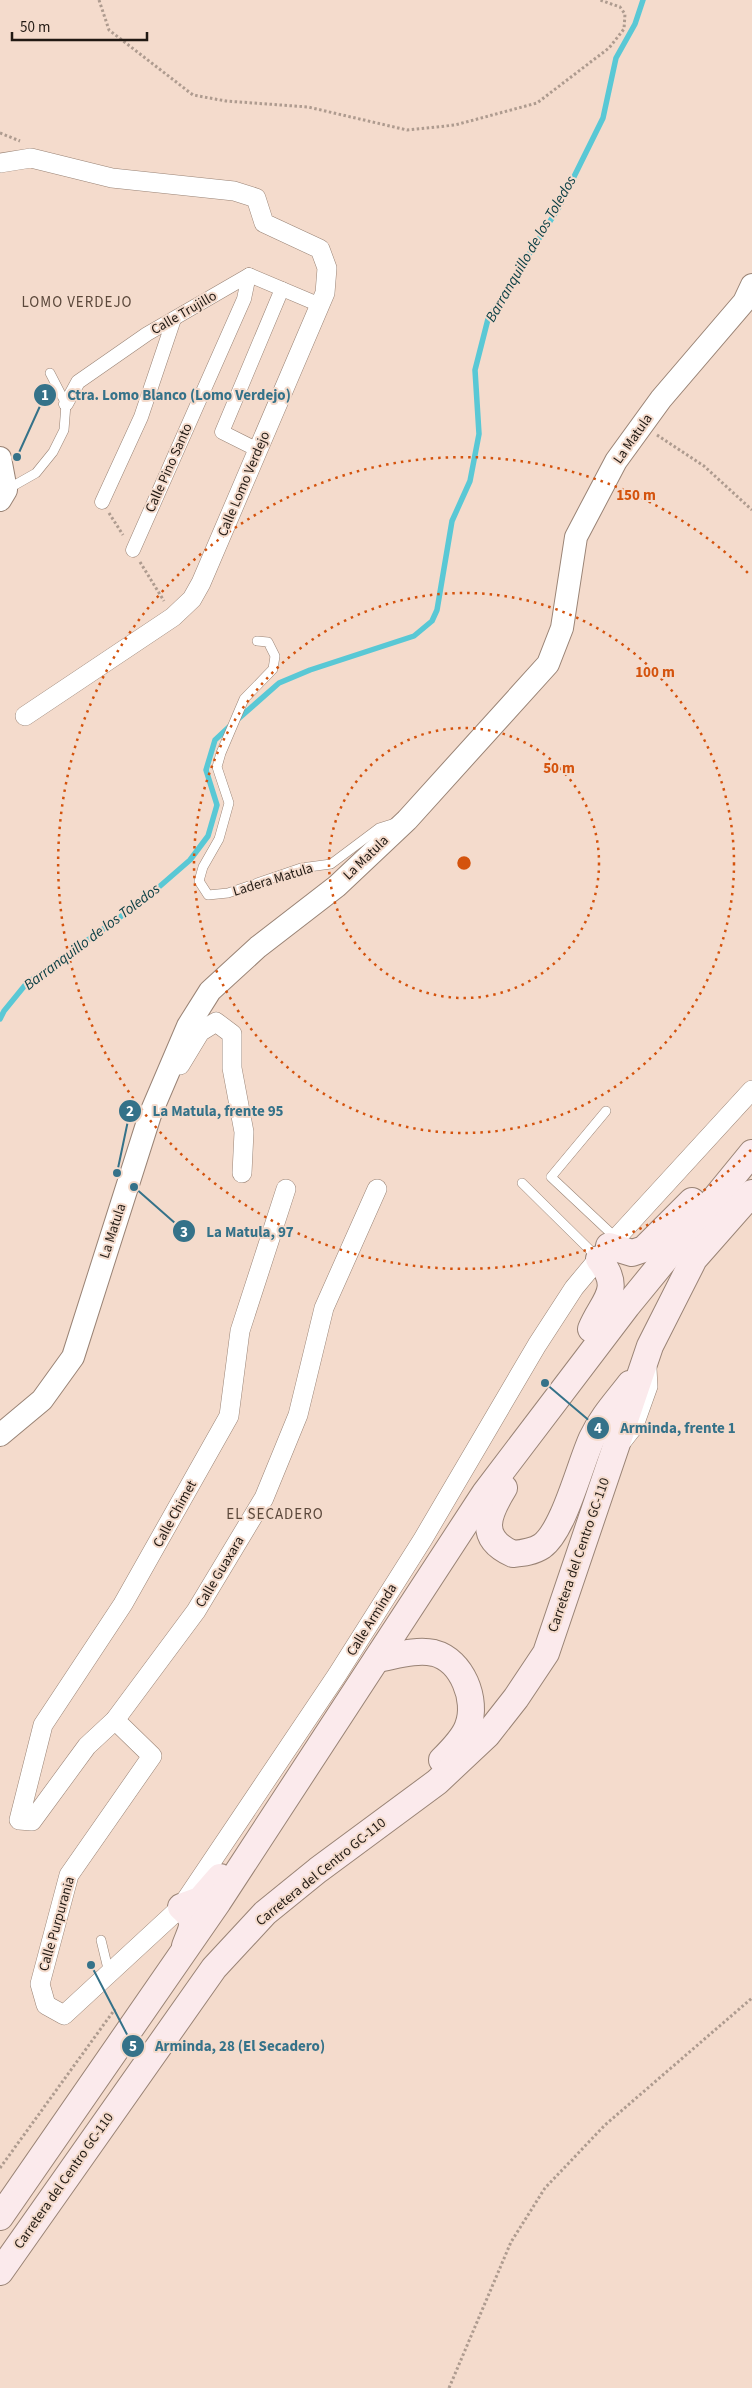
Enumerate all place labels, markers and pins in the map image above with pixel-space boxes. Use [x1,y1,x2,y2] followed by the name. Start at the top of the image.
[33,380,301,410] callout: Ctra. Lomo Blanco (Lomo Verdejo)
[455,854,473,872] centre of rings
[118,1096,294,1126] callout: La Matula, frente 95
[171,1216,304,1246] callout: La Matula, 97
[585,1413,746,1443] callout: Arminda, frente 1
[120,2031,335,2061] callout: Arminda, 28 (El Secadero)

